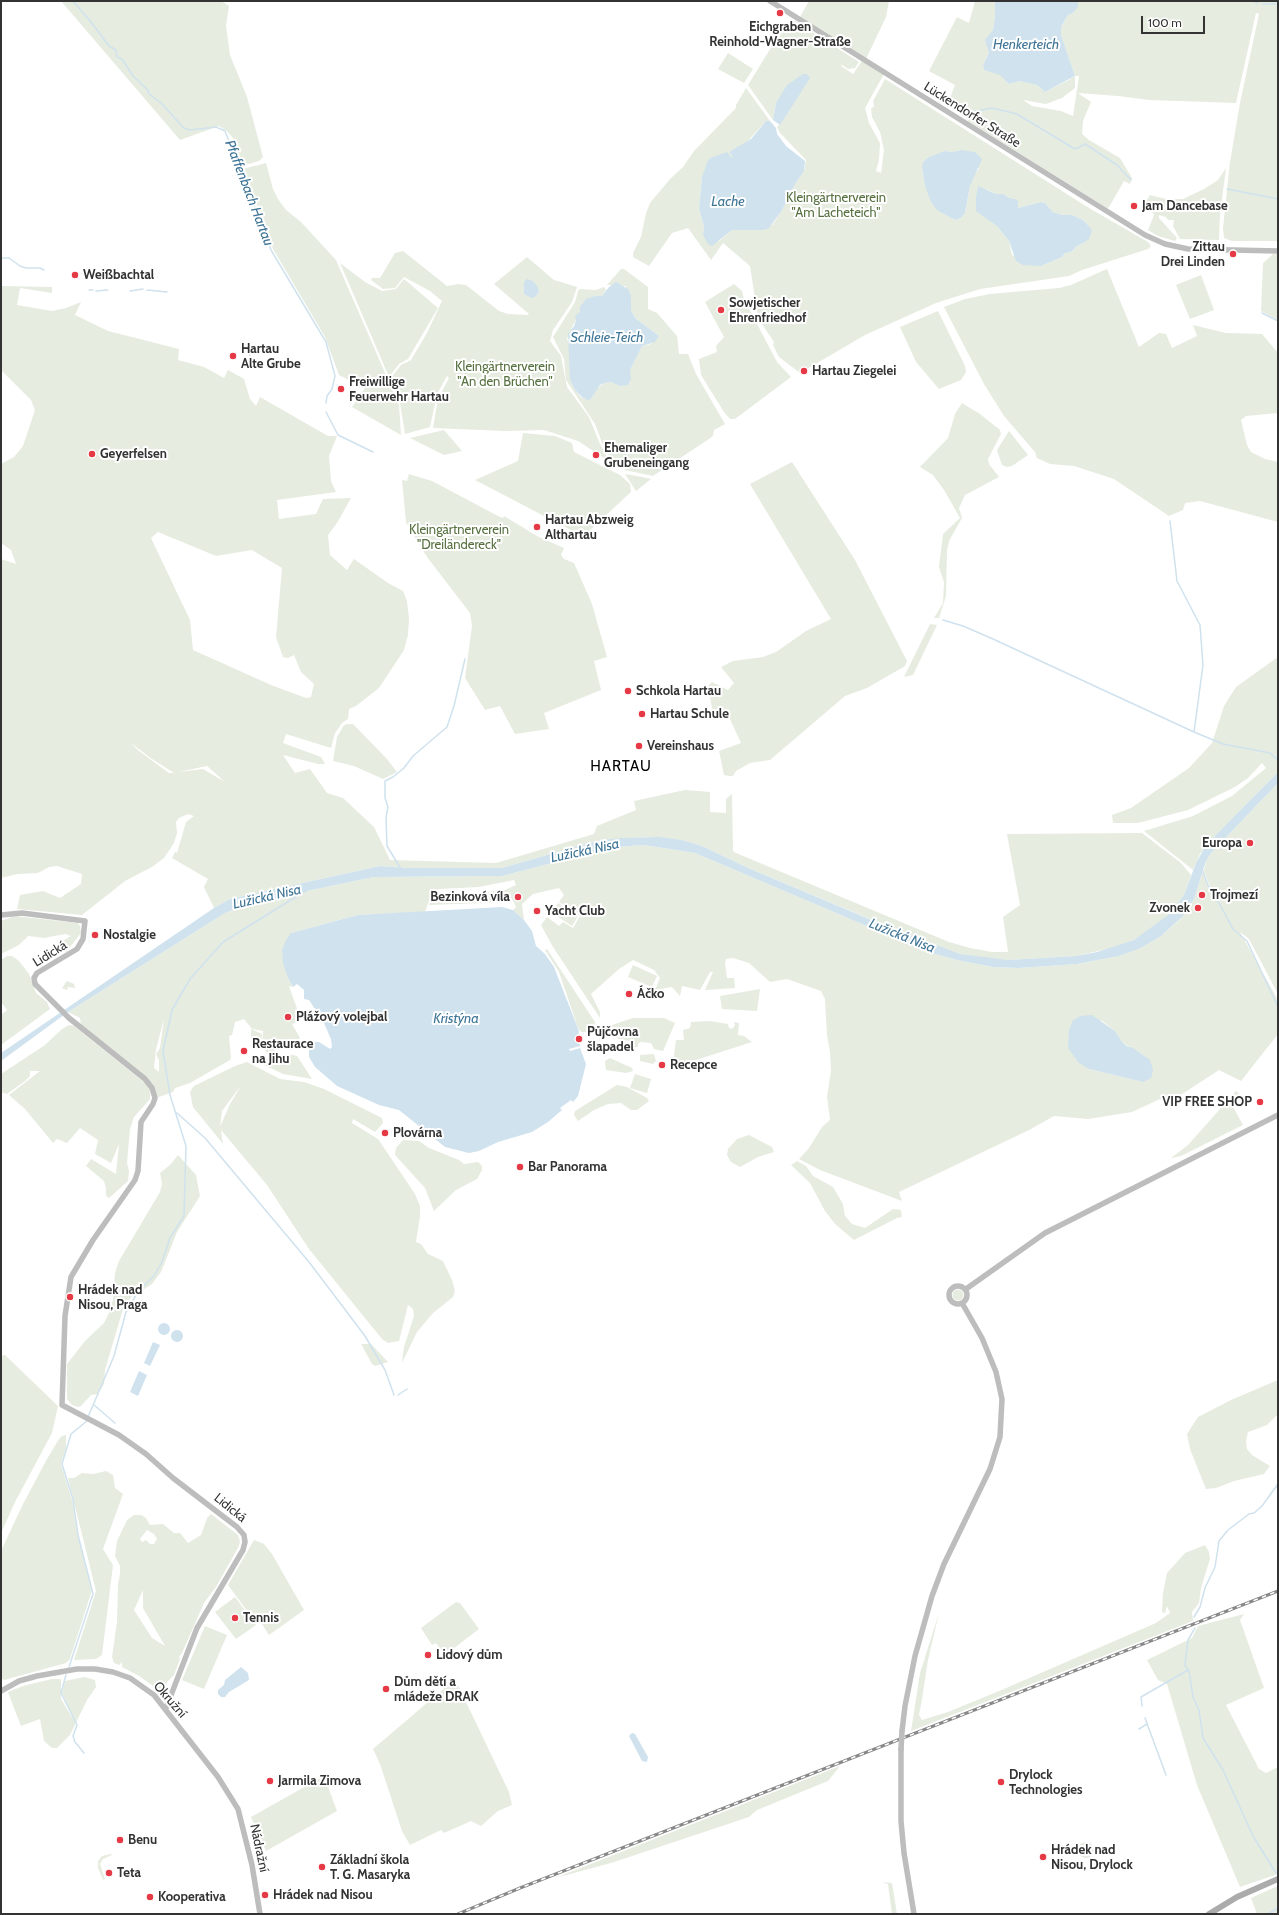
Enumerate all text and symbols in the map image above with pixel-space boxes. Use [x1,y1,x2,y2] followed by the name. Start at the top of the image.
[775,8,785,18] marker: Eichgraben Reinhold-Wagner-Straße
[1143,8,1207,34] scale bar
[1148,15,1182,30] text: 100 m
[709,19,851,50] place label: Eichgraben Reinhold-Wagner-Straße
[993,37,1059,53] water label: Henkerteich
[921,79,1023,151] street label: Lückendorfer Straße
[221,138,277,248] water label: Pfaffenbach Hartau
[786,190,886,221] park label: Kleingärtnerverein "Am Lacheteich"
[711,194,745,210] water label: Lache
[1142,198,1228,214] place label: Jam Dancebase
[1129,201,1139,211] marker: Jam Dancebase
[1161,239,1225,270] place label: Zittau Drei Linden
[1228,249,1238,259] marker: Zittau Drei Linden
[83,267,154,283] place label: Weißbachtal
[70,270,80,280] marker: Weißbachtal
[729,295,806,326] place label: Sowjetischer Ehrenfriedhof
[716,305,726,315] marker: Sowjetischer Ehrenfriedhof
[571,330,643,346] water label: Schleie-Teich
[241,341,301,372] place label: Hartau Alte Grube
[228,351,238,361] marker: Hartau Alte Grube
[455,359,555,390] park label: Kleingärtnerverein "An den Brüchen"
[812,363,896,379] place label: Hartau Ziegelei
[799,366,809,376] marker: Hartau Ziegelei
[349,374,449,405] place label: Freiwillige Feuerwehr Hartau
[336,384,346,394] marker: Freiwillige Feuerwehr Hartau
[604,440,689,471] place label: Ehemaliger Grubeneingang
[100,446,167,462] place label: Geyerfelsen
[87,449,97,459] marker: Geyerfelsen
[591,450,601,460] marker: Ehemaliger Grubeneingang
[545,512,633,543] place label: Hartau Abzweig Althartau
[409,522,509,553] park label: Kleingärtnerverein "Dreiländereck"
[532,522,542,532] marker: Hartau Abzweig Althartau
[636,683,721,699] place label: Schkola Hartau
[623,686,633,696] marker: Schkola Hartau
[650,706,729,722] place label: Hartau Schule
[637,709,647,719] marker: Hartau Schule
[647,738,714,754] place label: Vereinshaus
[634,741,644,751] marker: Vereinshaus
[590,758,652,776] district label: HARTAU
[1202,835,1242,851] place label: Europa
[549,836,621,866] water label: Lužická Nisa
[1245,838,1255,848] marker: Europa
[231,881,303,913] water label: Lužická Nisa
[1210,887,1258,903] place label: Trojmezí
[430,889,510,905] place label: Bezinková víla
[1197,890,1207,900] marker: Trojmezí
[513,892,523,902] marker: Bezinková víla
[1149,900,1190,916] place label: Zvonek
[545,903,605,919] place label: Yacht Club
[1193,903,1203,913] marker: Zvonek
[532,906,542,916] marker: Yacht Club
[867,915,937,957] water label: Lužická Nisa
[103,927,156,943] place label: Nostalgie
[90,930,100,940] marker: Nostalgie
[30,938,70,970] street label: Lidická
[637,986,664,1002] place label: Áčko
[624,989,634,999] marker: Áčko
[296,1009,387,1025] place label: Plážový volejbal
[433,1011,479,1027] water label: Kristýna
[283,1012,293,1022] marker: Plážový volejbal
[587,1024,638,1055] place label: Půjčovna šlapadel
[574,1034,584,1044] marker: Půjčovna šlapadel
[252,1036,313,1067] place label: Restaurace na Jihu
[239,1046,249,1056] marker: Restaurace na Jihu
[670,1057,717,1073] place label: Recepce
[657,1060,667,1070] marker: Recepce
[1162,1094,1252,1110] place label: VIP FREE SHOP
[1255,1097,1265,1107] marker: VIP FREE SHOP
[393,1125,442,1141] place label: Plovárna
[380,1128,390,1138] marker: Plovárna
[528,1159,607,1175] place label: Bar Panorama
[515,1162,525,1172] marker: Bar Panorama
[78,1282,148,1313] place label: Hrádek nad Nisou, Praga
[65,1292,75,1302] marker: Hrádek nad Nisou, Praga
[211,1490,249,1526] street label: Lidická
[243,1610,279,1626] place label: Tennis
[230,1613,240,1623] marker: Tennis
[436,1647,503,1663] place label: Lidový dům
[423,1650,433,1660] marker: Lidový dům
[394,1674,479,1705] place label: Dům dětí a mládeže DRAK
[150,1679,190,1721] street label: Okružní
[381,1684,391,1694] marker: Dům dětí a mládeže DRAK
[1009,1767,1083,1798] place label: Drylock Technologies
[278,1773,361,1789] place label: Jarmila Zimova
[265,1776,275,1786] marker: Jarmila Zimova
[996,1777,1006,1787] marker: Drylock Technologies
[246,1822,272,1874] street label: Nádražní
[128,1832,157,1848] place label: Benu
[115,1835,125,1845] marker: Benu
[1051,1842,1133,1873] place label: Hrádek nad Nisou, Drylock
[330,1852,410,1883] place label: Základní škola T. G. Masaryka
[1038,1852,1048,1862] marker: Hrádek nad Nisou, Drylock
[317,1862,327,1872] marker: Základní škola T. G. Masaryka
[117,1865,141,1881] place label: Teta
[104,1868,114,1878] marker: Teta
[273,1887,373,1903] place label: Hrádek nad Nisou
[158,1889,226,1905] place label: Kooperativa
[260,1890,270,1900] marker: Hrádek nad Nisou
[145,1892,155,1902] marker: Kooperativa

